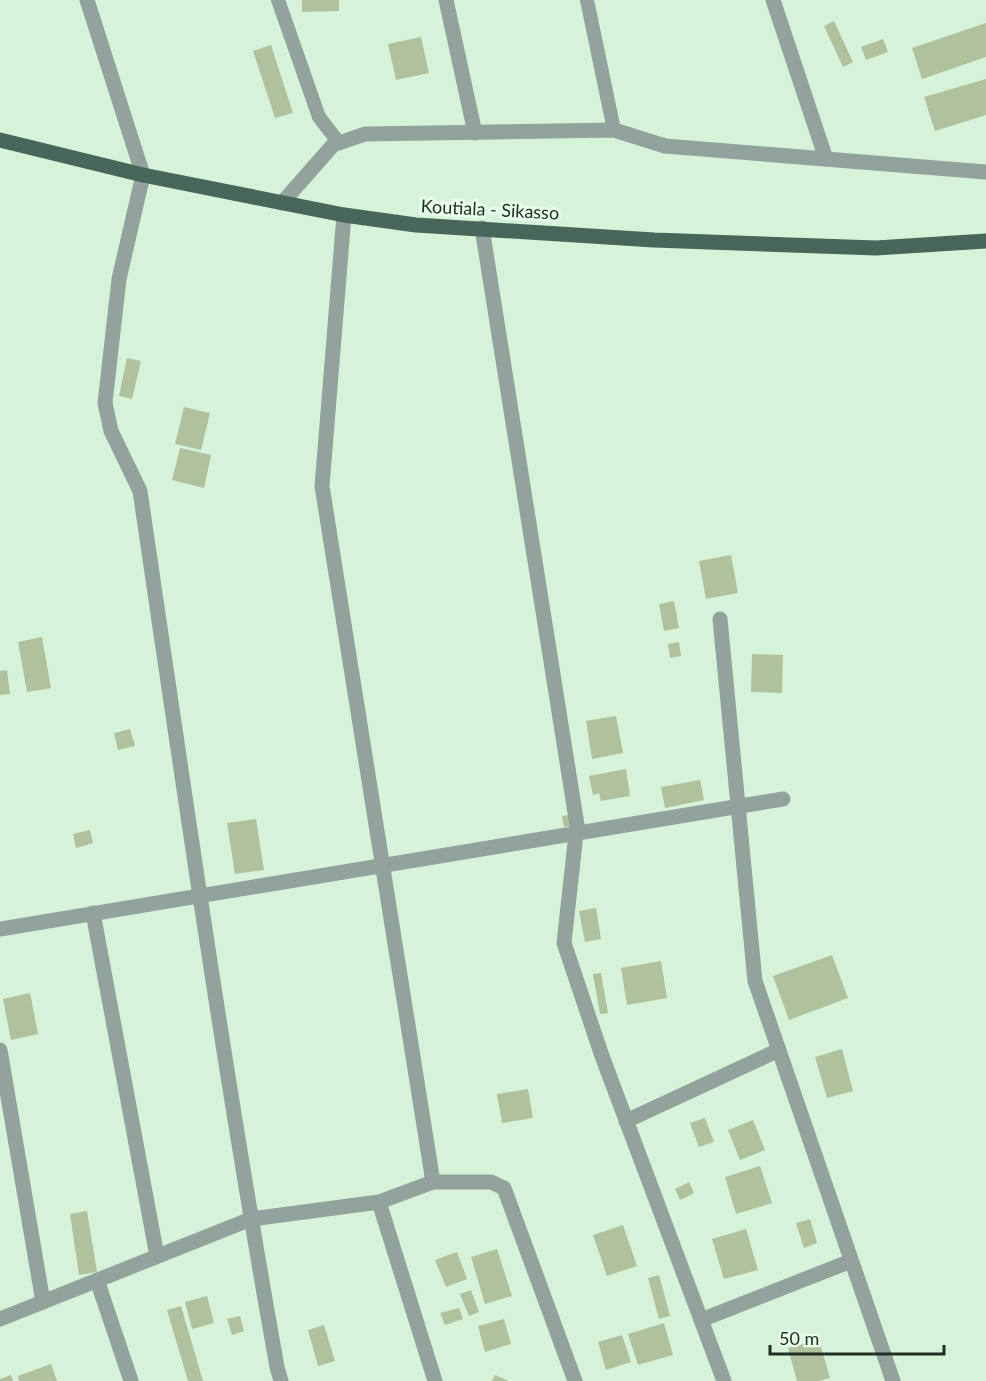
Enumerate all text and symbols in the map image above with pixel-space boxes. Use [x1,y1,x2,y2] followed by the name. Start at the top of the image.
[420,194,560,224] street label: Koutiala - Sikasso
[770,1318,944,1356] scale bar
[779,1327,819,1349] text: 50 m

